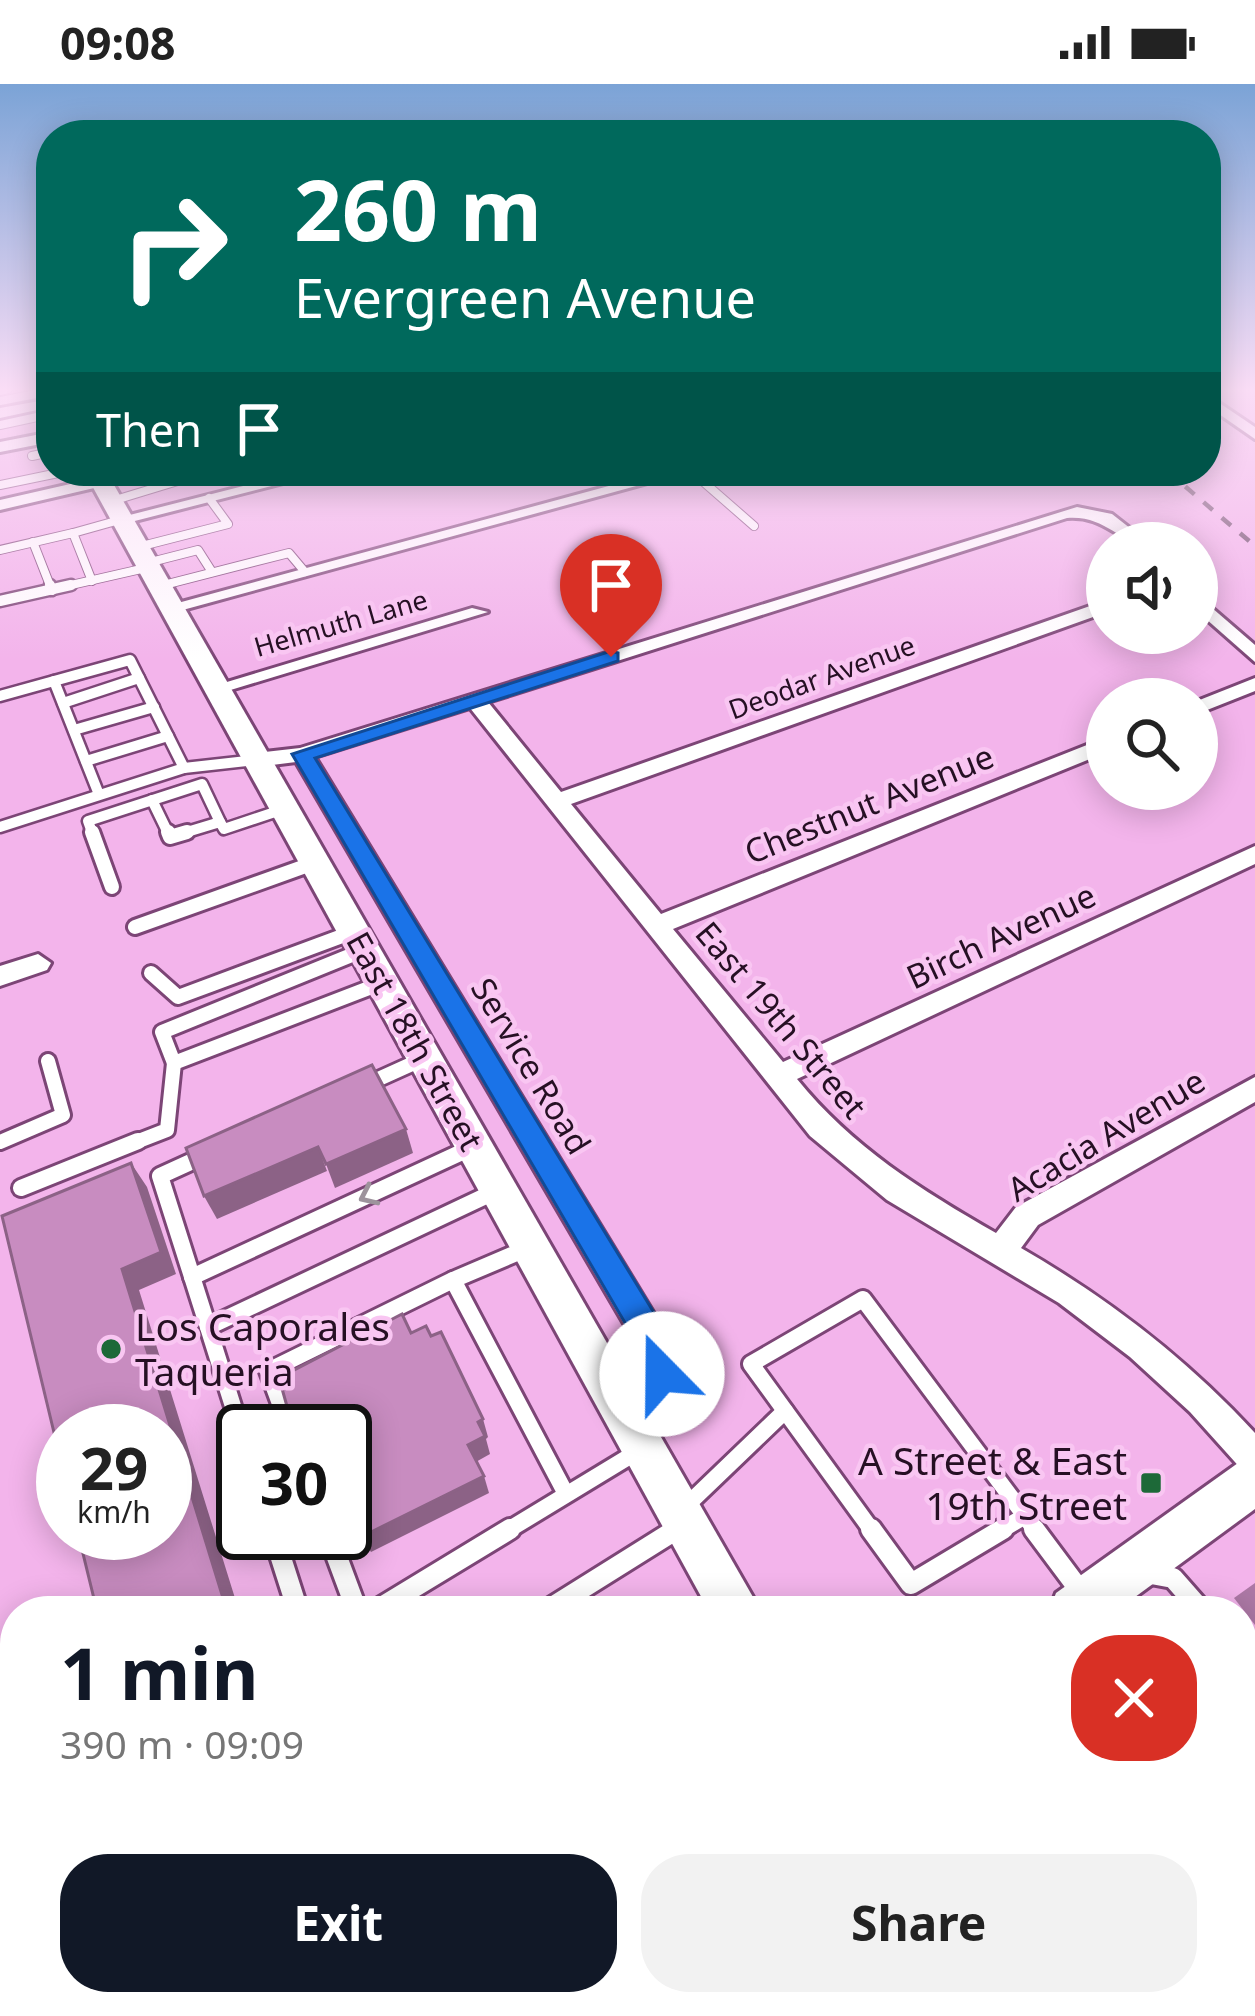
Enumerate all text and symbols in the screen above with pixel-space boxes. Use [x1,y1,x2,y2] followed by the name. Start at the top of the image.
[60,12,176,73] text: 09:08
[294,151,542,266] text: 260 m
[96,168,252,324] icon: right
[294,260,756,334] text: Evergreen Avenue
[226,396,292,462] icon: arrive
[96,399,202,460] text: Then
[1086,522,1218,810] map controls
[1086,522,1218,654] button: sound
[560,534,662,657] pin
[578,552,644,618] icon: arrive
[250,580,432,665] street label: Helmuth Lane
[723,626,920,727] street label: Deodar Avenue
[1086,678,1218,810] button: search
[738,733,1000,874] street label: Chestnut Avenue
[899,872,1103,999] street label: Birch Avenue
[686,912,877,1128] street label: East 19th Street
[337,923,494,1158] street label: East 18th Street
[461,969,602,1162] street label: Service Road
[999,1058,1213,1211] street label: Acacia Avenue
[359,1181,381,1205] one-way arrow
[135,1299,390,1397] place label: Los Caporales Taqueria
[599,1311,725,1437] position arrow
[98,1336,124,1362] marker: Los Caporales Taqueria
[216,1404,372,1560] speed limit sign: 30
[80,1426,148,1508] text: 29
[858,1433,1127,1531] place label: A Street & East 19th Street
[1138,1470,1164,1496] marker: A Street & East 19th Street
[77,1491,151,1532] text: km/h
[60,1623,258,1721] text: 1 min
[1071,1635,1197,1761] button: close
[60,1717,304,1770] text: 390 m · 09:09
[60,1854,617,1992] button: Exit
[641,1854,1197,1992] button: Share

